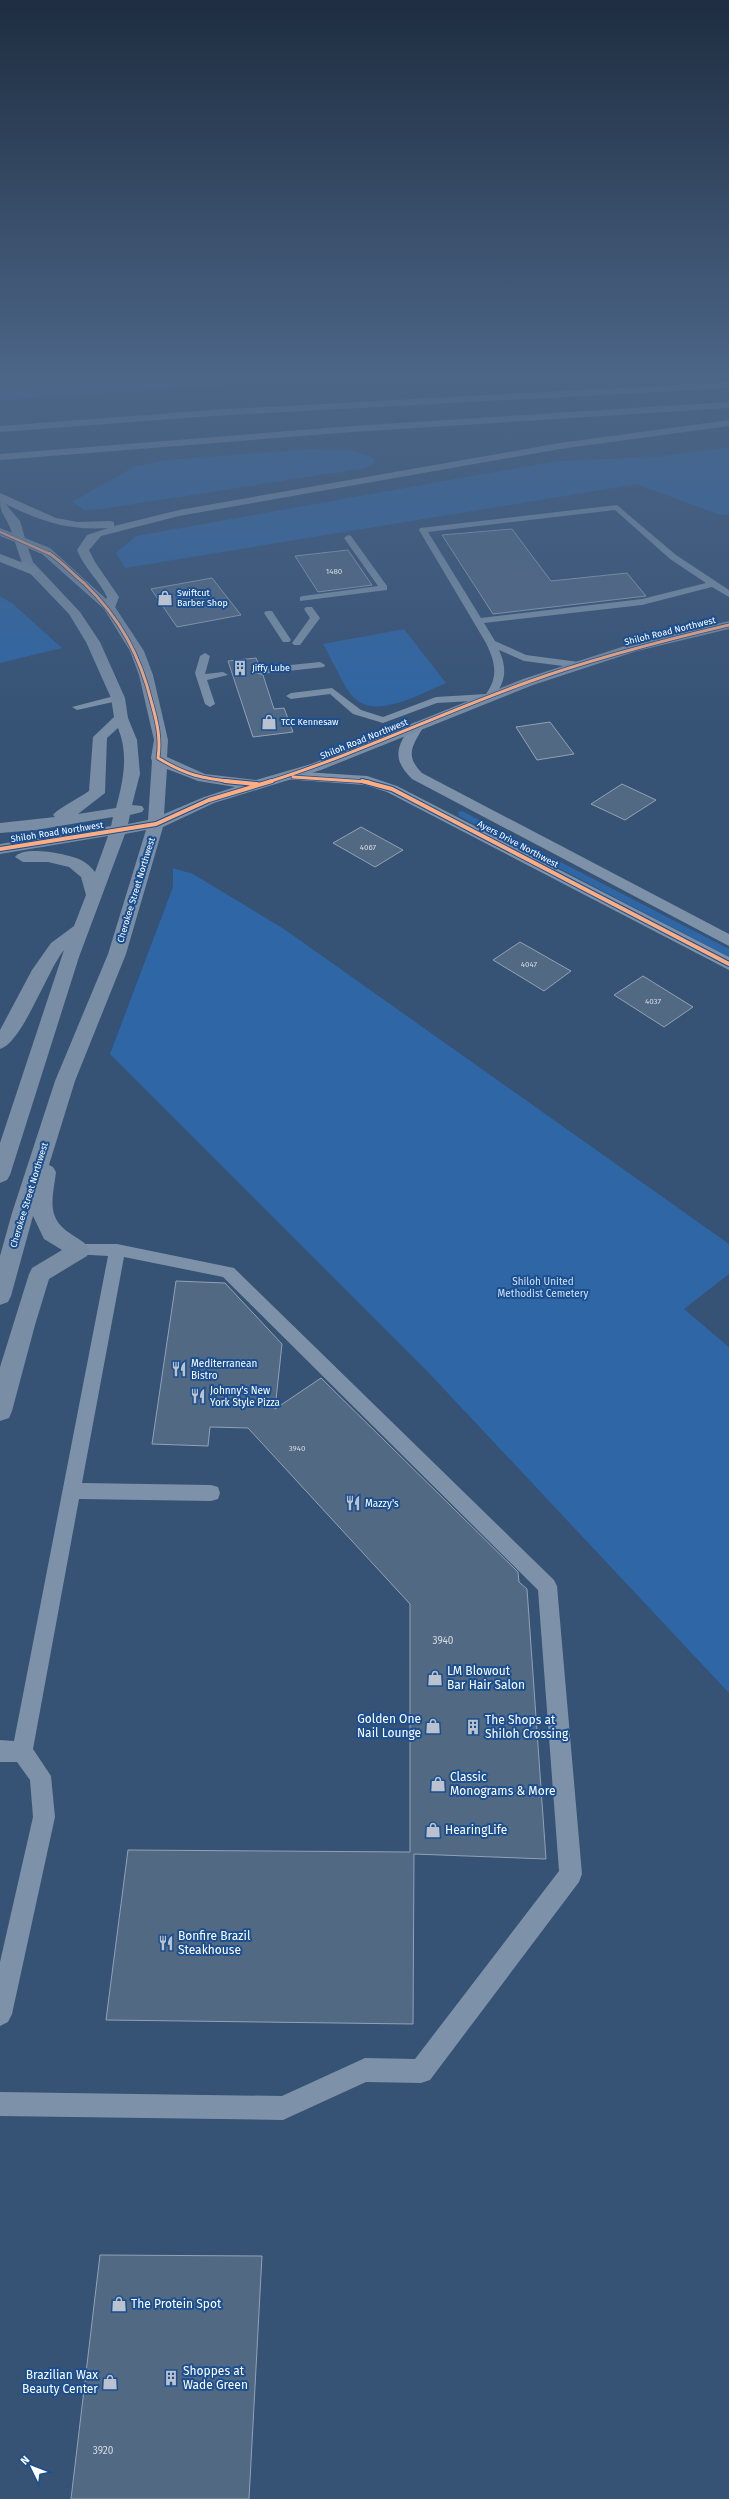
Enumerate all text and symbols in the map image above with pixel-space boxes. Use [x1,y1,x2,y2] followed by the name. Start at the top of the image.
[326,567,343,576] house number: 1480
[177,588,228,608] place label: Swiftcut Barber Shop
[156,589,174,607] shop icon: Swiftcut Barber Shop
[623,615,717,647] street label: Shiloh Road Northwest
[231,659,249,677] building icon: Jiffy Lube
[252,663,290,673] place label: Jiffy Lube
[260,713,278,731] shop icon: TCC Kennesaw
[281,717,339,727] place label: TCC Kennesaw
[319,717,410,761] street label: Shiloh Road Northwest
[476,818,561,870] street label: Ayers Drive Northwest
[10,820,105,844] street label: Shiloh Road Northwest
[115,836,157,944] street label: Cherokee Street Northwest
[360,843,377,852] house number: 4067
[521,960,538,969] house number: 4047
[645,997,662,1006] house number: 4037
[8,1141,50,1249] street label: Cherokee Street Northwest
[498,1276,588,1300] park label: Shiloh United Methodist Cemetery
[191,1358,257,1382] place label: Mediterranean Bistro
[170,1360,188,1378] restaurant icon: Mediterranean Bistro
[210,1385,280,1409] place label: Johnny's New York Style Pizza
[189,1387,207,1405] restaurant icon: Johnny's New York Style Pizza
[289,1444,306,1453] house number: 3940
[344,1494,362,1512] restaurant icon: Mazzy's
[365,1498,399,1510] place label: Mazzy's
[433,1635,454,1647] house number: 3940
[447,1664,525,1692] place label: LM Blowout Bar Hair Salon
[426,1669,444,1687] shop icon: LM Blowout Bar Hair Salon
[357,1712,421,1740] place label: Golden One Nail Lounge
[485,1713,569,1741] place label: The Shops at Shiloh Crossing
[424,1717,442,1735] shop icon: Golden One Nail Lounge
[464,1718,482,1736] building icon: The Shops at Shiloh Crossing
[450,1770,556,1798] place label: Classic Monograms & More
[429,1775,447,1793] shop icon: Classic Monograms & More
[424,1821,442,1839] shop icon: HearingLife
[445,1823,507,1837] place label: HearingLife
[178,1929,251,1957] place label: Bonfire Brazil Steakhouse
[157,1934,175,1952] restaurant icon: Bonfire Brazil Steakhouse
[110,2295,128,2313] shop icon: The Protein Spot
[131,2297,222,2311] place label: The Protein Spot
[183,2364,248,2392] place label: Shoppes at Wade Green
[22,2368,98,2396] place label: Brazilian Wax Beauty Center
[162,2369,180,2387] building icon: Shoppes at Wade Green
[101,2373,119,2391] shop icon: Brazilian Wax Beauty Center
[93,2445,114,2457] house number: 3920
[12,2447,52,2487] north arrow
[18,2453,32,2468] text: N

